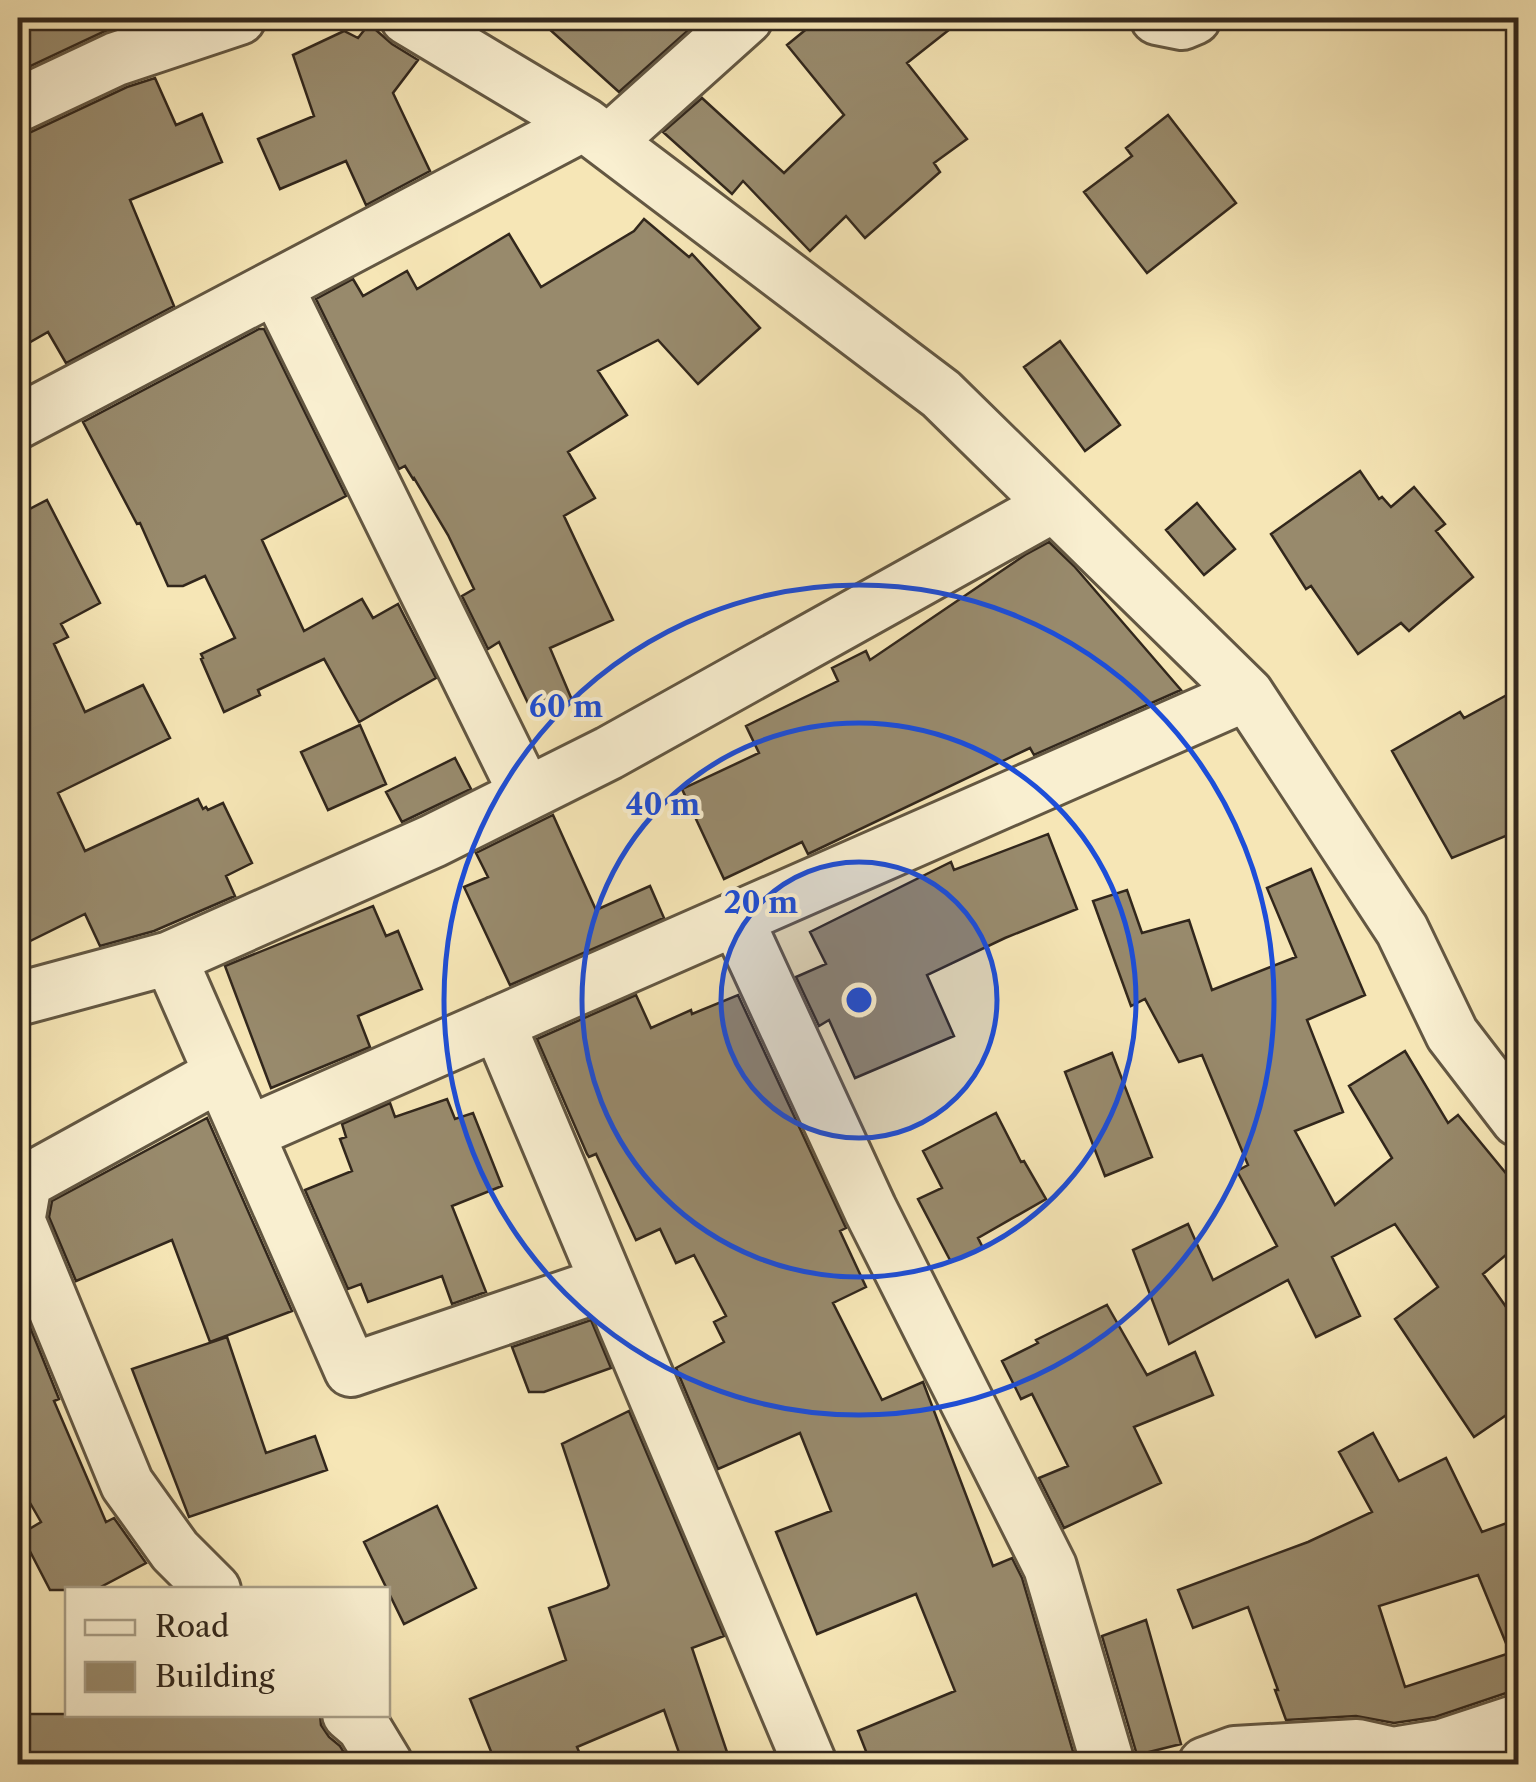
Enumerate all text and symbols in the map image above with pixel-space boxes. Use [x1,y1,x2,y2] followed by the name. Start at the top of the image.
[529,688,603,725] text: 60 m
[626,786,700,823] text: 40 m
[724,884,798,921] text: 20 m
[841,982,877,1018] centre of rings
[65,1587,390,1717] legend
[155,1608,229,1645] text: Road
[155,1658,275,1695] text: Building

